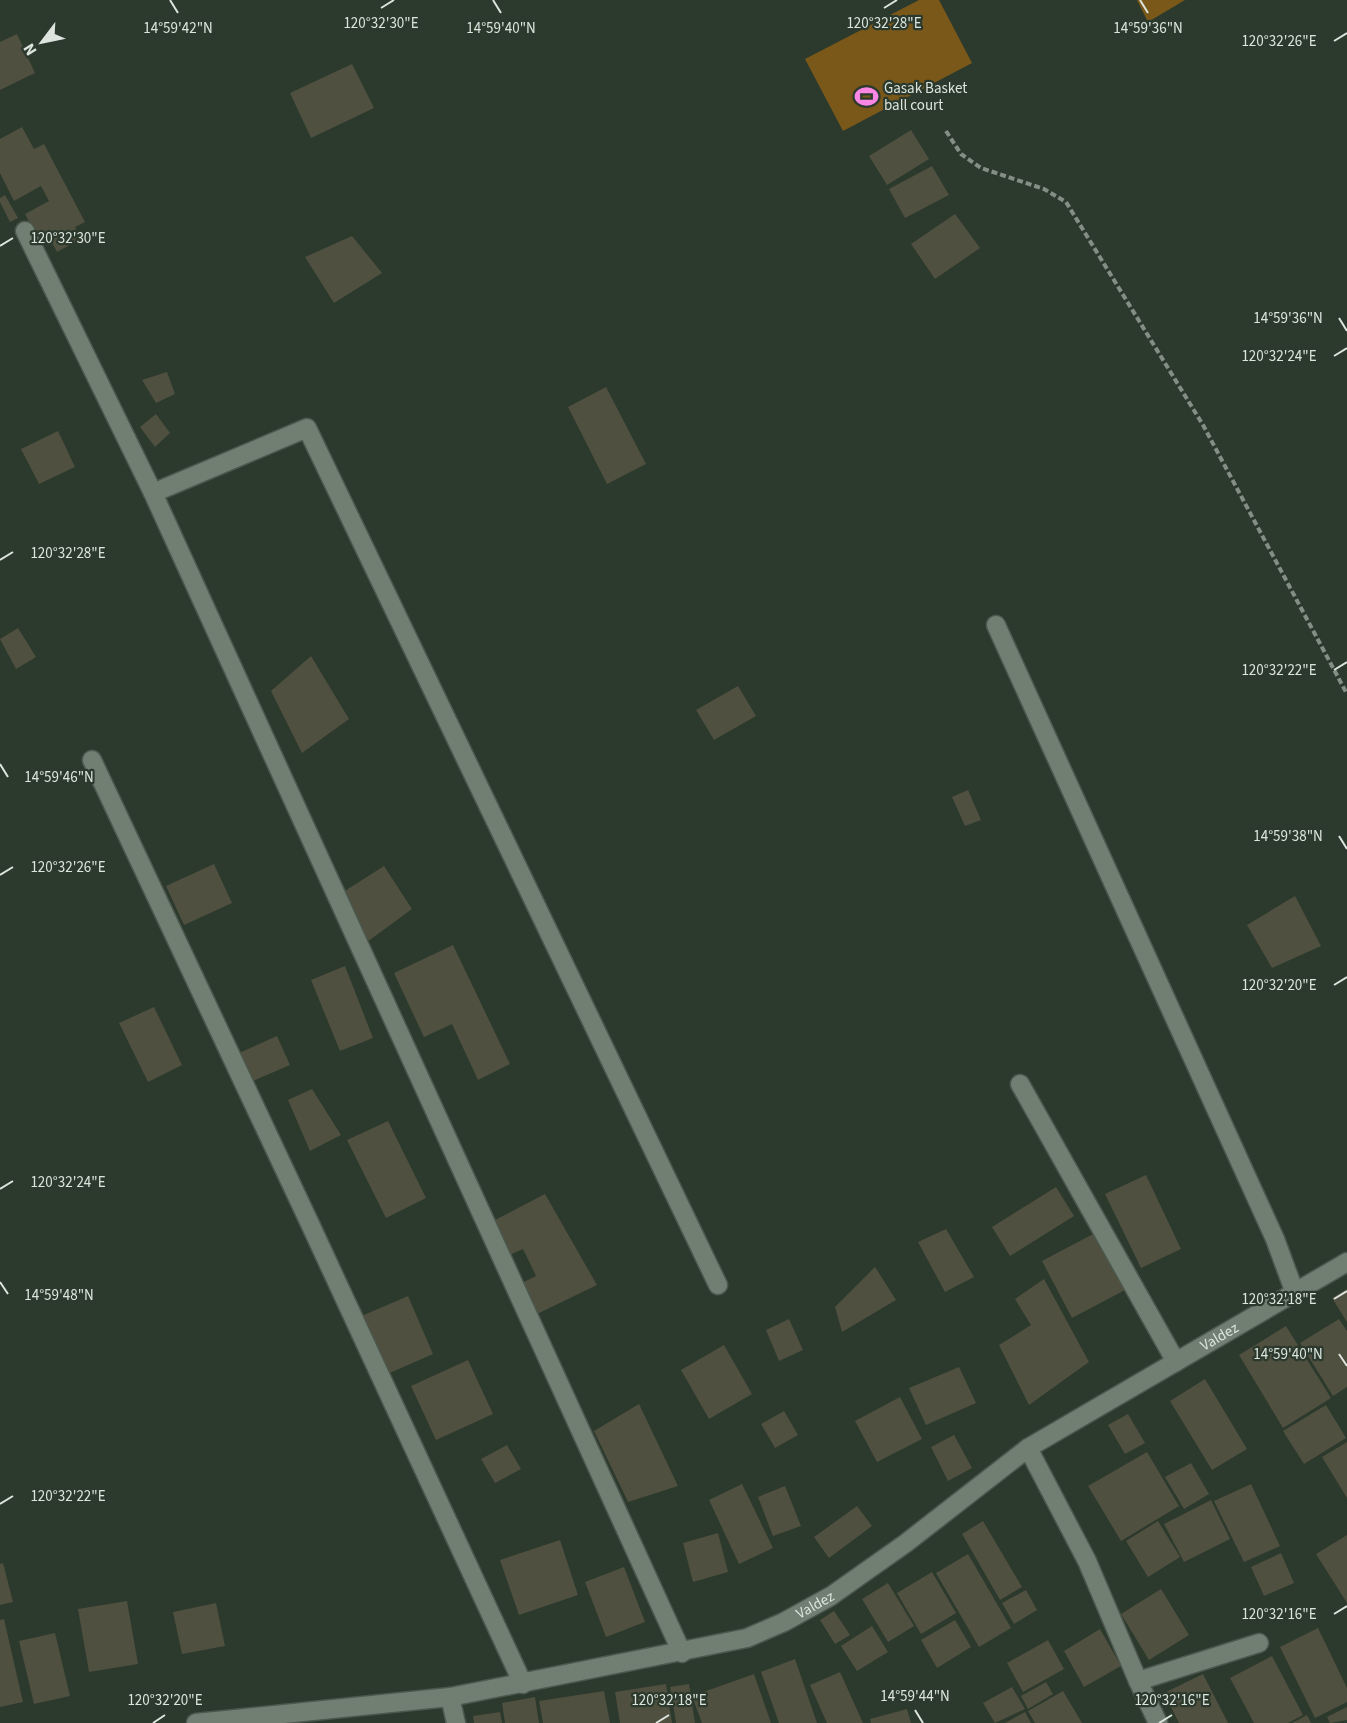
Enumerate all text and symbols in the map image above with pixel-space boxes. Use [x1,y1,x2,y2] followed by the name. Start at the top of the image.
[12,12,72,72] north arrow
[343,13,419,34] text: 120°32'30"E
[846,13,922,34] text: 120°32'28"E
[143,18,213,39] text: 14°59'42"N
[466,18,536,39] text: 14°59'40"N
[1113,18,1183,39] text: 14°59'36"N
[1241,31,1317,52] text: 120°32'26"E
[18,39,42,60] text: N
[884,78,967,116] place label: Gasak Basket ball court
[853,84,879,110] sports icon: Gasak Basket ball court
[30,228,106,249] text: 120°32'30"E
[1253,308,1323,329] text: 14°59'36"N
[1241,346,1317,367] text: 120°32'24"E
[30,543,106,564] text: 120°32'28"E
[1241,660,1317,681] text: 120°32'22"E
[24,767,94,788] text: 14°59'46"N
[1253,826,1323,847] text: 14°59'38"N
[30,857,106,878] text: 120°32'26"E
[1241,975,1317,996] text: 120°32'20"E
[30,1172,106,1193] text: 120°32'24"E
[24,1285,94,1306] text: 14°59'48"N
[1241,1289,1317,1310] text: 120°32'18"E
[1197,1318,1242,1356] street label: Valdez
[1253,1344,1323,1365] text: 14°59'40"N
[30,1486,106,1507] text: 120°32'22"E
[792,1586,838,1624] street label: Valdez
[1241,1604,1317,1625] text: 120°32'16"E
[880,1686,950,1707] text: 14°59'44"N
[127,1690,203,1711] text: 120°32'20"E
[631,1690,707,1711] text: 120°32'18"E
[1134,1690,1210,1711] text: 120°32'16"E

